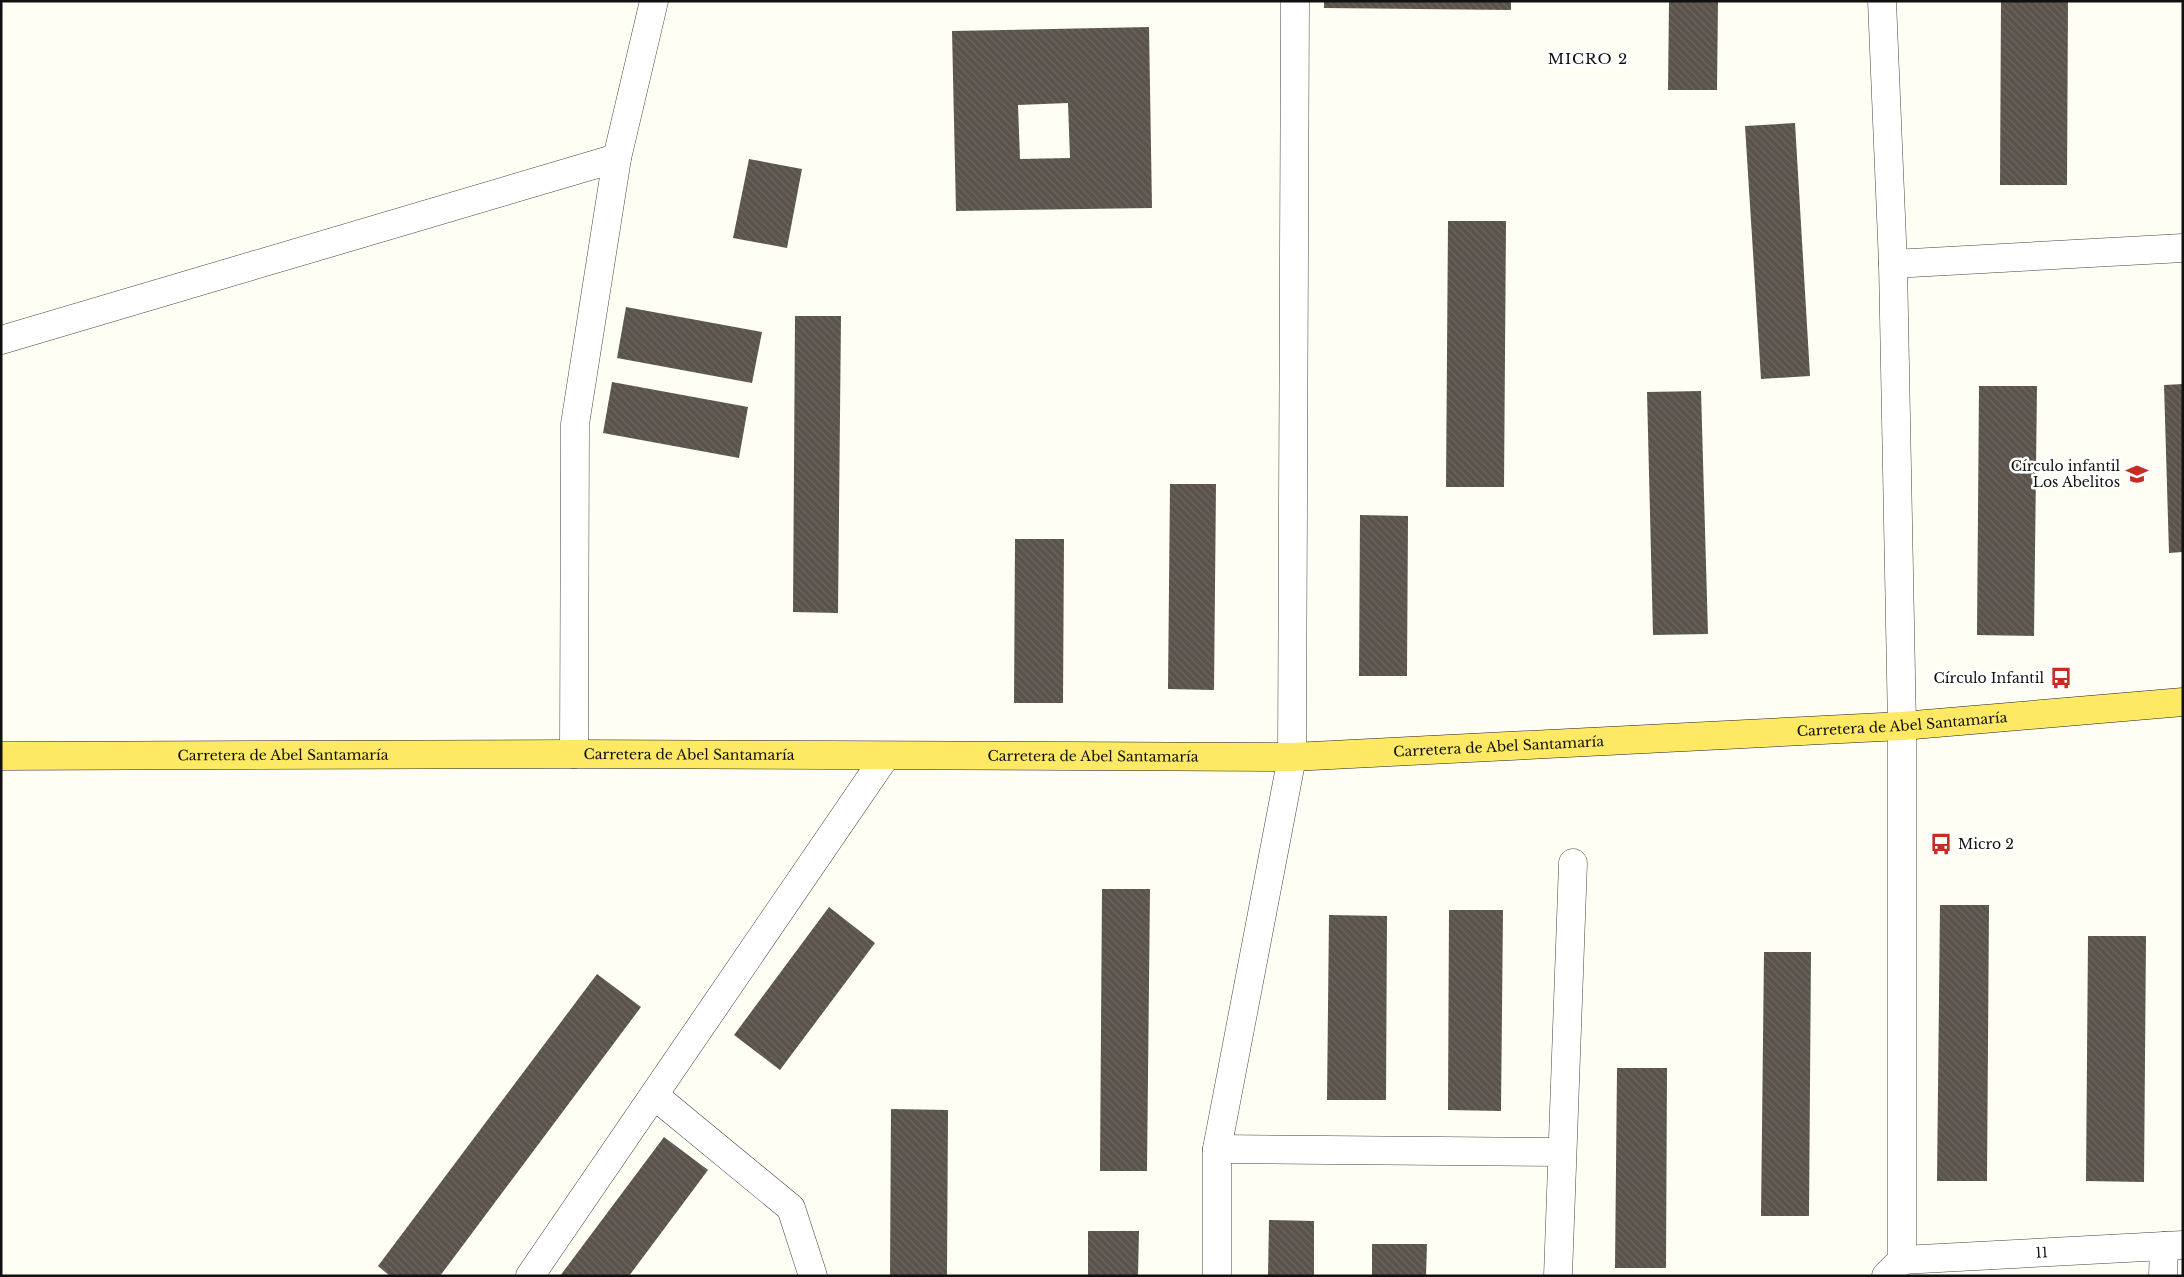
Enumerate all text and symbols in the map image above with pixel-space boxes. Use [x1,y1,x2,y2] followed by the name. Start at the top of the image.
[1548,49,1628,68] district label: MICRO 2
[2011,457,2120,491] place label: Círculo infantil Los Abelitos
[2124,461,2150,487] school or university icon: Círculo infantil Los Abelitos
[2048,665,2074,691] bus stop icon: Círculo Infantil
[1934,669,2044,687] place label: Círculo Infantil
[1796,708,2008,740] street label: Carretera de Abel Santamaría
[1393,732,1605,761] street label: Carretera de Abel Santamaría
[583,745,795,764] street label: Carretera de Abel Santamaría
[177,746,389,764] street label: Carretera de Abel Santamaría
[987,747,1199,766] street label: Carretera de Abel Santamaría
[1928,831,1954,857] bus stop icon: Micro 2
[1958,835,2014,853] place label: Micro 2
[2035,1243,2049,1262] street label: 11

